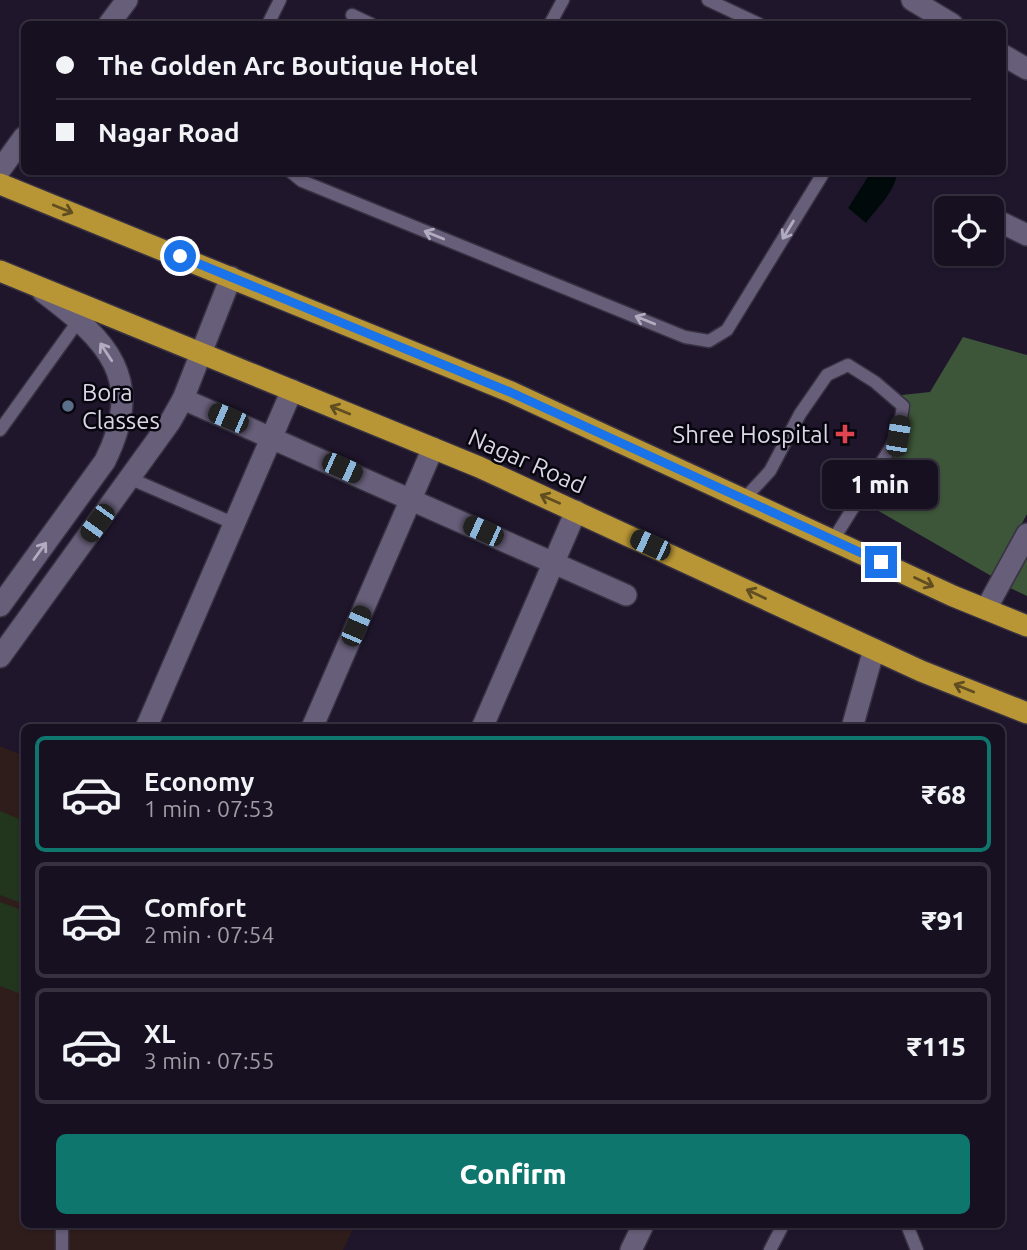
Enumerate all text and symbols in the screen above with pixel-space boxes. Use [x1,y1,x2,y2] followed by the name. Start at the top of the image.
[98,51,478,80] text: The Golden Arc Boutique Hotel
[98,118,240,147] text: Nagar Road
[934,196,1004,266] map controls
[934,196,1004,266] button: locate
[52,204,74,217] one-way arrow
[781,219,795,239] one-way arrow
[423,227,445,240] one-way arrow
[164,240,196,272] route start
[634,313,656,326] one-way arrow
[98,343,113,362] one-way arrow
[82,379,160,434] place label: Bora Classes
[60,398,76,414] marker: Bora Classes
[205,400,252,436] car
[330,403,352,416] one-way arrow
[885,414,912,458] car
[673,421,829,448] place label: Shree Hospital
[464,423,590,499] street label: Nagar Road
[835,424,855,444] marker: Shree Hospital
[319,450,366,486] car
[823,461,939,510] callout: 1 min
[851,472,909,497] text: 1 min
[540,492,561,505] one-way arrow
[77,500,118,546] car
[460,513,507,549] car
[627,527,674,563] car
[33,542,47,561] one-way arrow
[865,546,897,578] route end
[913,576,934,589] one-way arrow
[746,587,768,600] one-way arrow
[339,603,374,649] car
[953,680,975,693] one-way arrow
[60,763,123,826] icon: car
[144,767,254,796] text: Economy
[922,780,966,809] text: ₹68
[144,796,275,821] text: 1 min · 07:53
[60,889,123,952] icon: car
[144,893,247,922] text: Comfort
[922,906,966,935] text: ₹91
[144,922,275,947] text: 2 min · 07:54
[60,1015,123,1078] icon: car
[144,1019,175,1048] text: XL
[907,1032,966,1061] text: ₹115
[144,1048,275,1073] text: 3 min · 07:55
[56,1134,970,1214] button: Confirm

